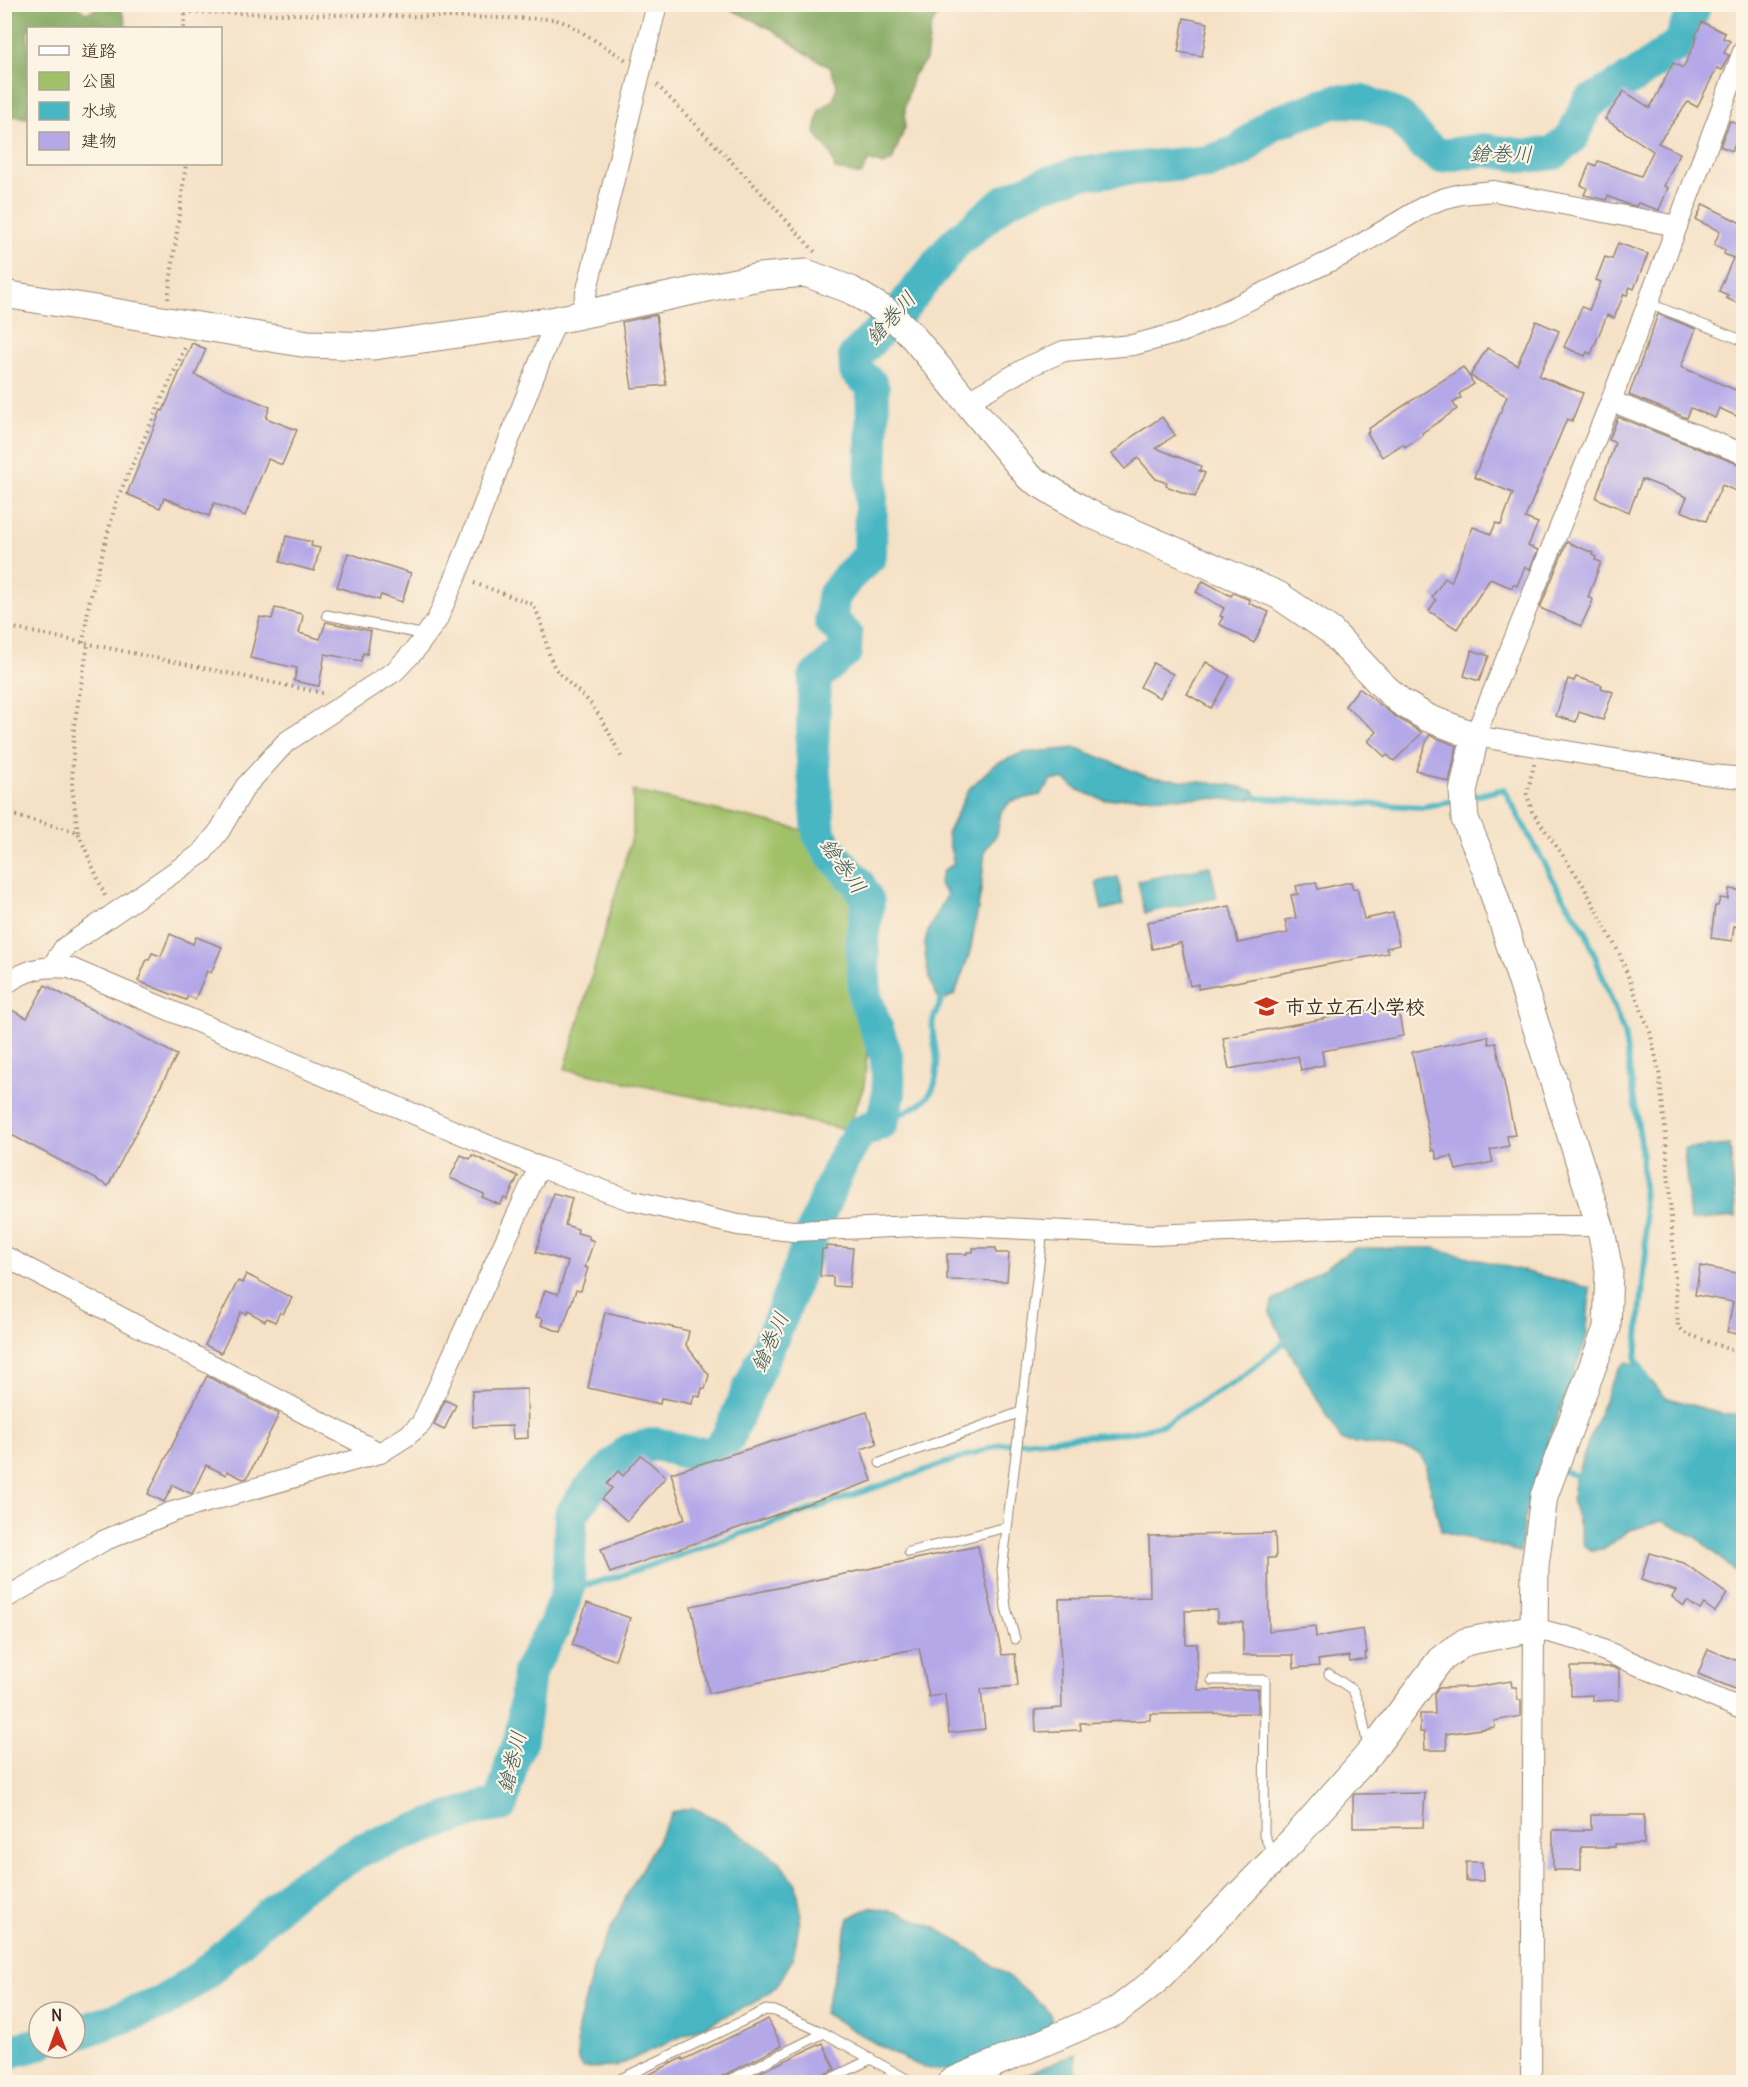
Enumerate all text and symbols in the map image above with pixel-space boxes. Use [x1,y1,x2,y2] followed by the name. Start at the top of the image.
[27,27,222,165] legend
[81,39,117,62] text: 道路
[81,69,117,92] text: 公園
[81,99,117,122] text: 水域
[81,129,117,152] text: 建物
[1469,139,1533,168] water label: 鎗巻川
[860,285,922,350] water label: 鎗巻川
[814,832,873,899] water label: 鎗巻川
[1254,994,1280,1020] school or university icon: 市立立石小学校
[1285,994,1425,1019] place label: 市立立石小学校
[744,1308,795,1376] water label: 鎗巻川
[491,1728,532,1796] water label: 鎗巻川
[27,2000,87,2060] north arrow
[51,2005,62,2025] text: N

